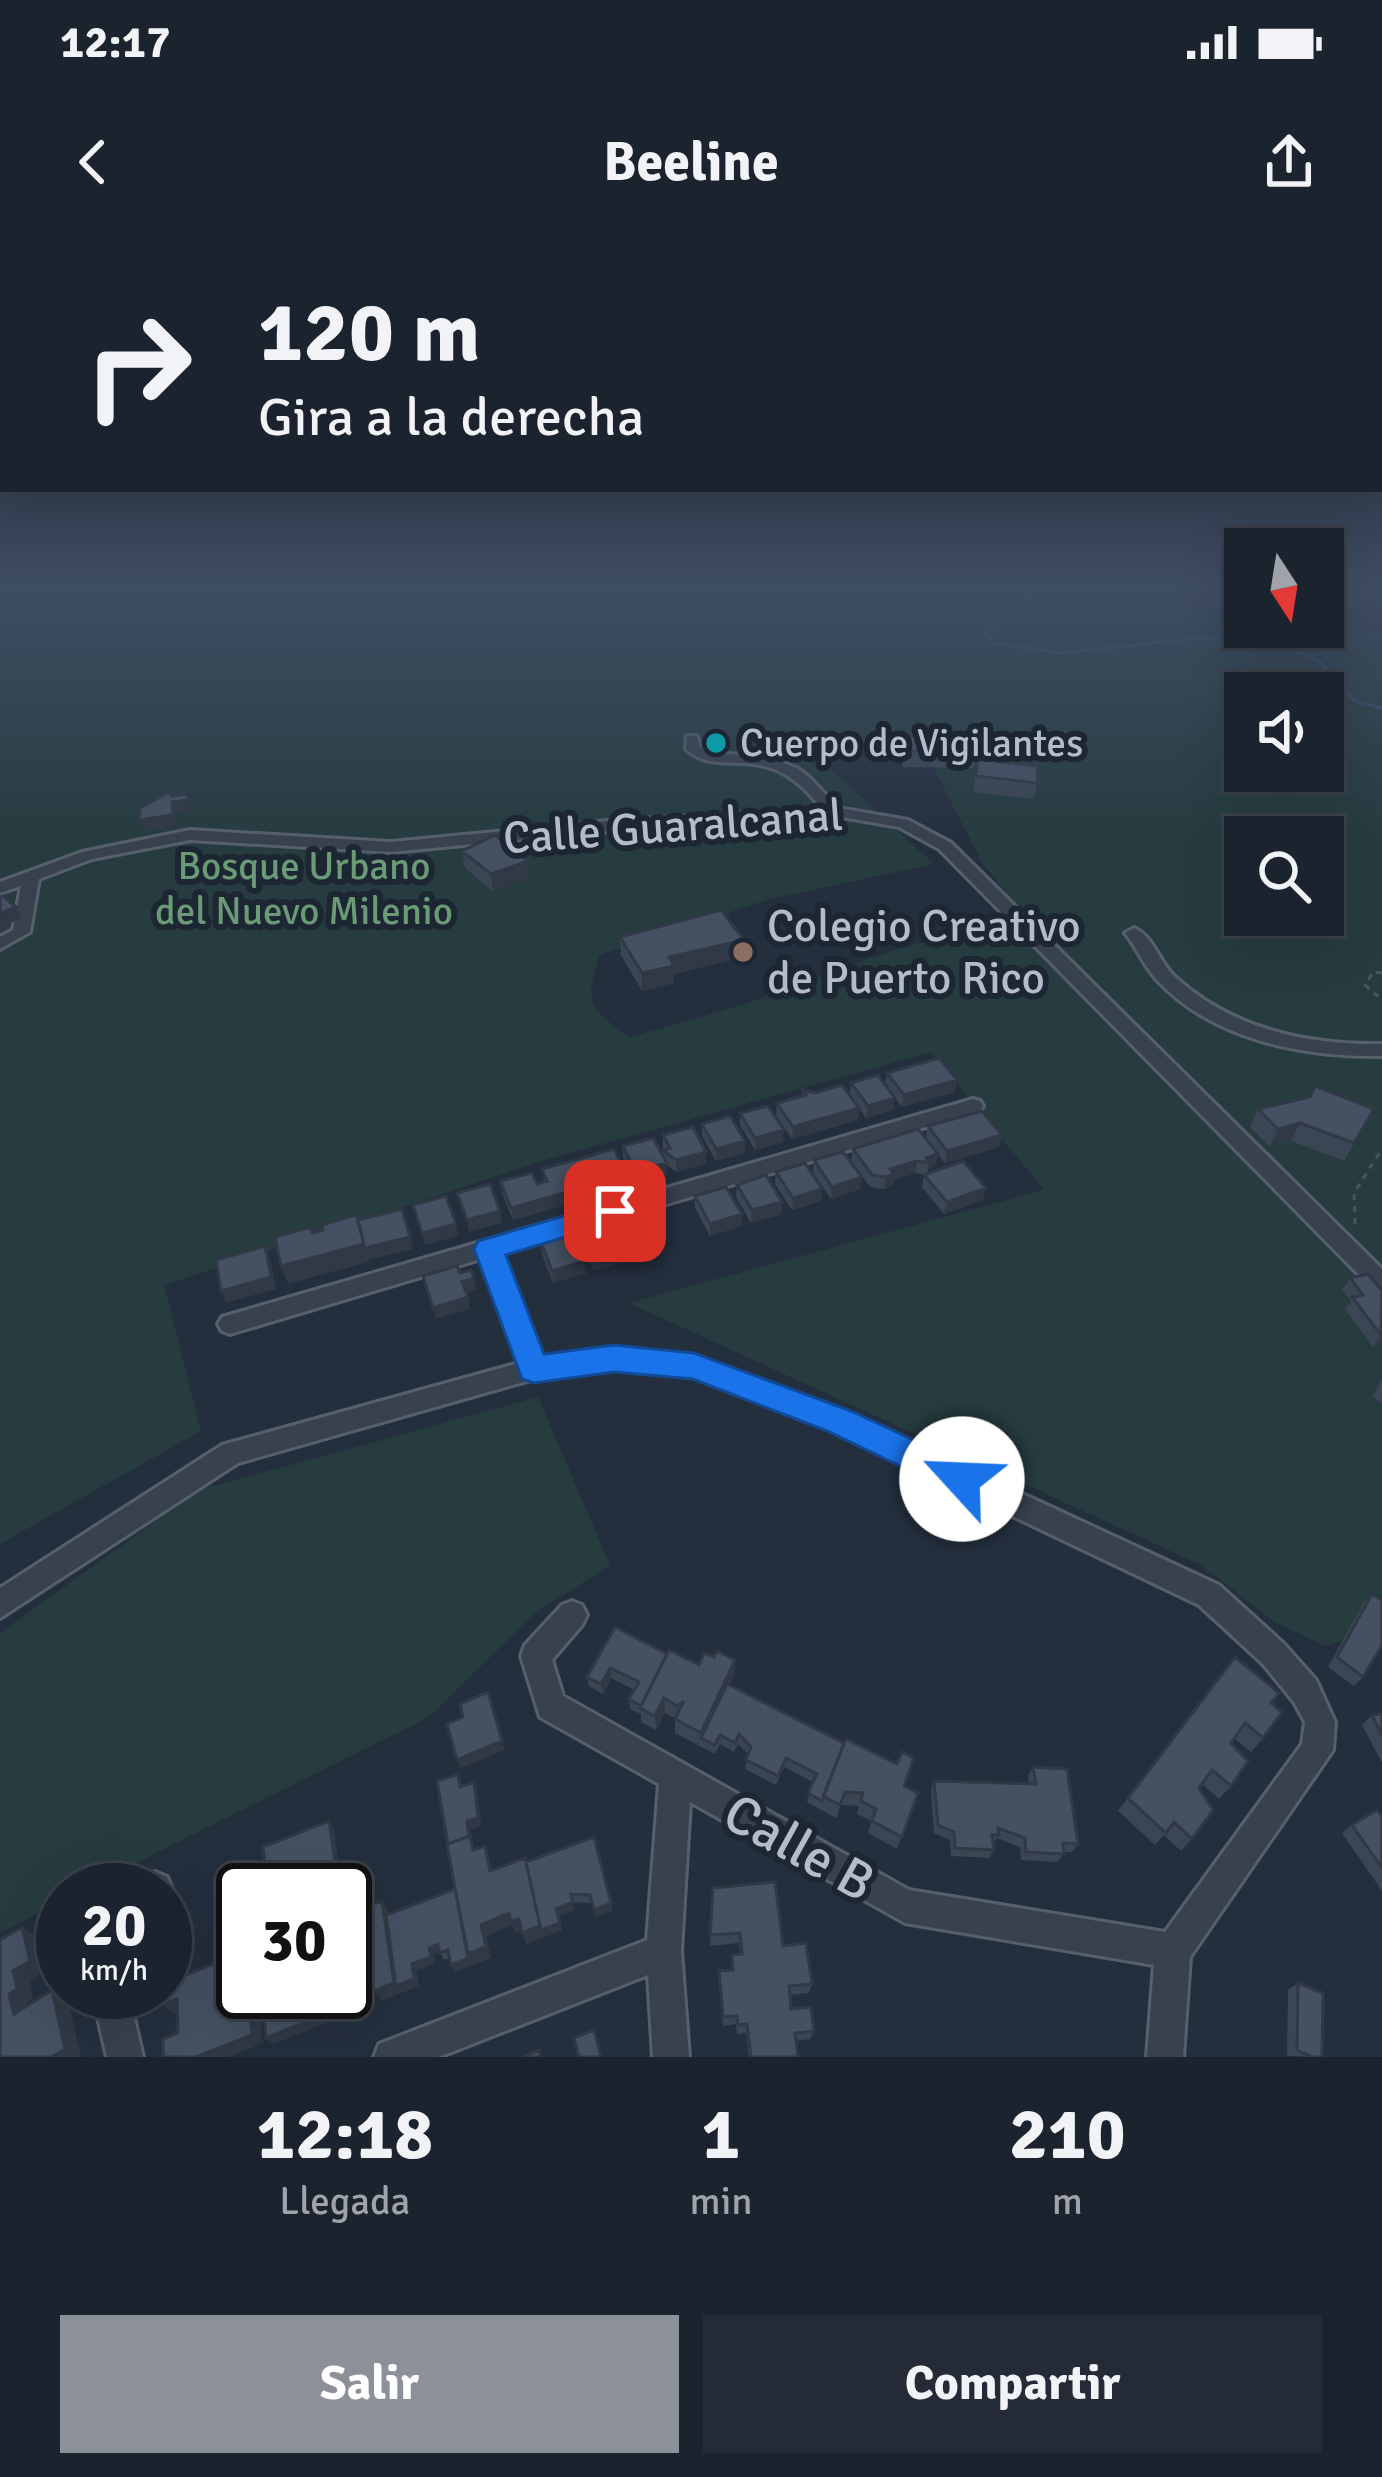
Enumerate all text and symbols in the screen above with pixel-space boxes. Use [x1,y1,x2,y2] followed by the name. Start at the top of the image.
[60,15,170,70] text: 12:17
[60,129,126,195] icon: back
[603,129,779,196] text: Beeline
[1256,129,1322,195] icon: share
[258,281,480,385] text: 120 m
[60,288,216,444] icon: right
[258,384,644,451] text: Gira a la derecha
[1224,528,1344,648] north arrow
[1224,528,1344,936] map controls
[1224,672,1344,792] button: sound
[740,719,1083,767] place label: Cuerpo de Vigilantes
[703,730,729,756] marker: Cuerpo de Vigilantes
[501,788,845,866] street label: Calle Guaralcanal
[1224,816,1344,936] button: search
[155,842,453,935] park label: Bosque Urbano del Nuevo Milenio
[767,899,1081,1006] place label: Colegio Creativo de Puerto Rico
[730,939,756,965] marker: Colegio Creativo de Puerto Rico
[564,1160,666,1262] pin
[582,1178,648,1244] icon: arrive
[899,1416,1025,1542] position arrow
[712,1779,886,1917] street label: Calle B
[216,1863,372,2019] speed limit sign: 30
[82,1889,146,1963] text: 20
[80,1952,148,1989] text: km/h
[256,2090,433,2179] text: 12:18
[702,2090,740,2179] text: 1
[1009,2090,1126,2179] text: 210
[279,2177,410,2225] text: Llegada
[690,2177,753,2225] text: min
[1052,2177,1083,2225] text: m
[60,2315,679,2453] button: Salir
[703,2315,1322,2453] button: Compartir

